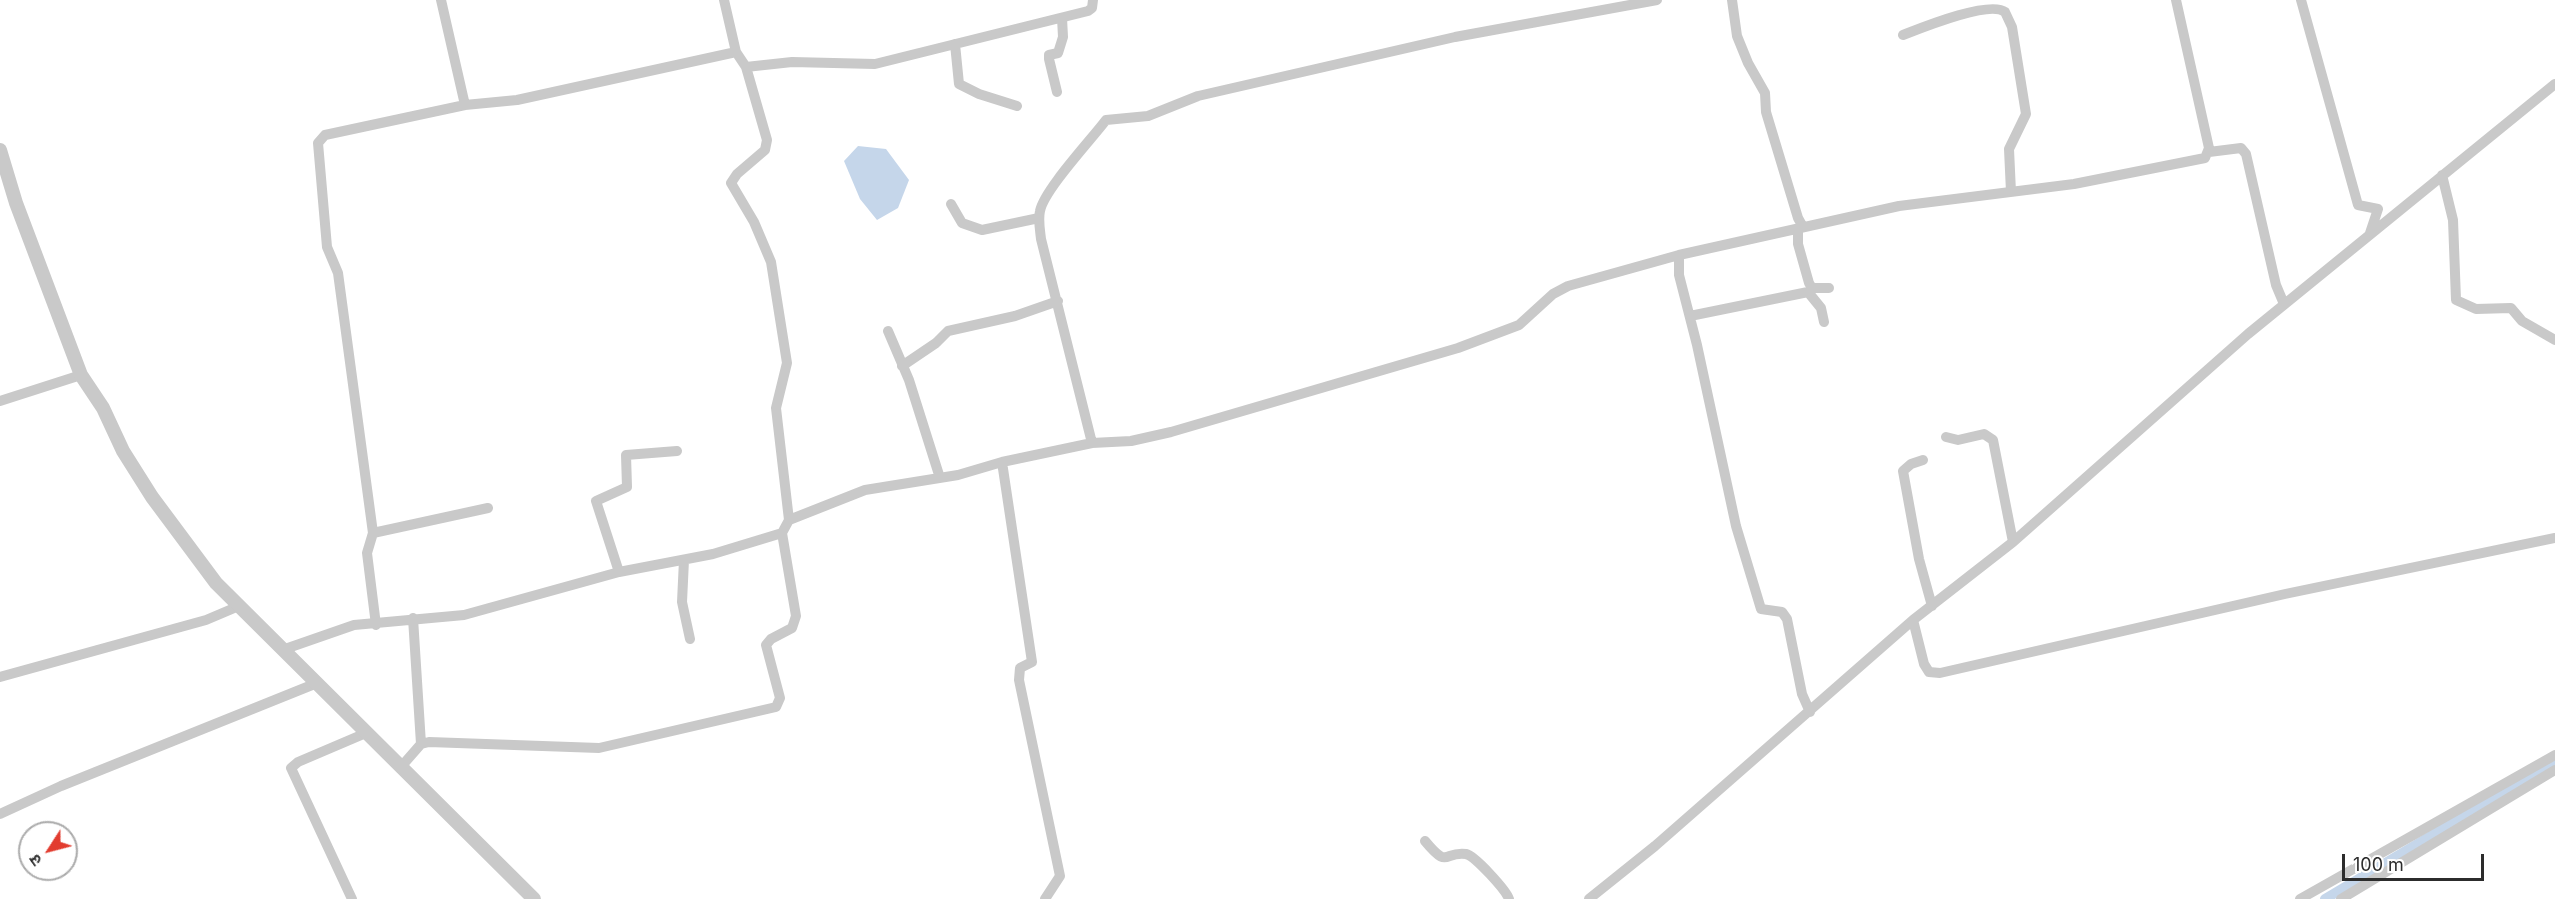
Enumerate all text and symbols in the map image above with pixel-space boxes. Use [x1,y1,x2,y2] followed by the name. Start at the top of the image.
[18,821,78,881] north arrow
[2345,842,2488,880] scale bar
[24,851,46,870] text: उ
[2353,854,2404,875] text: 100 m

